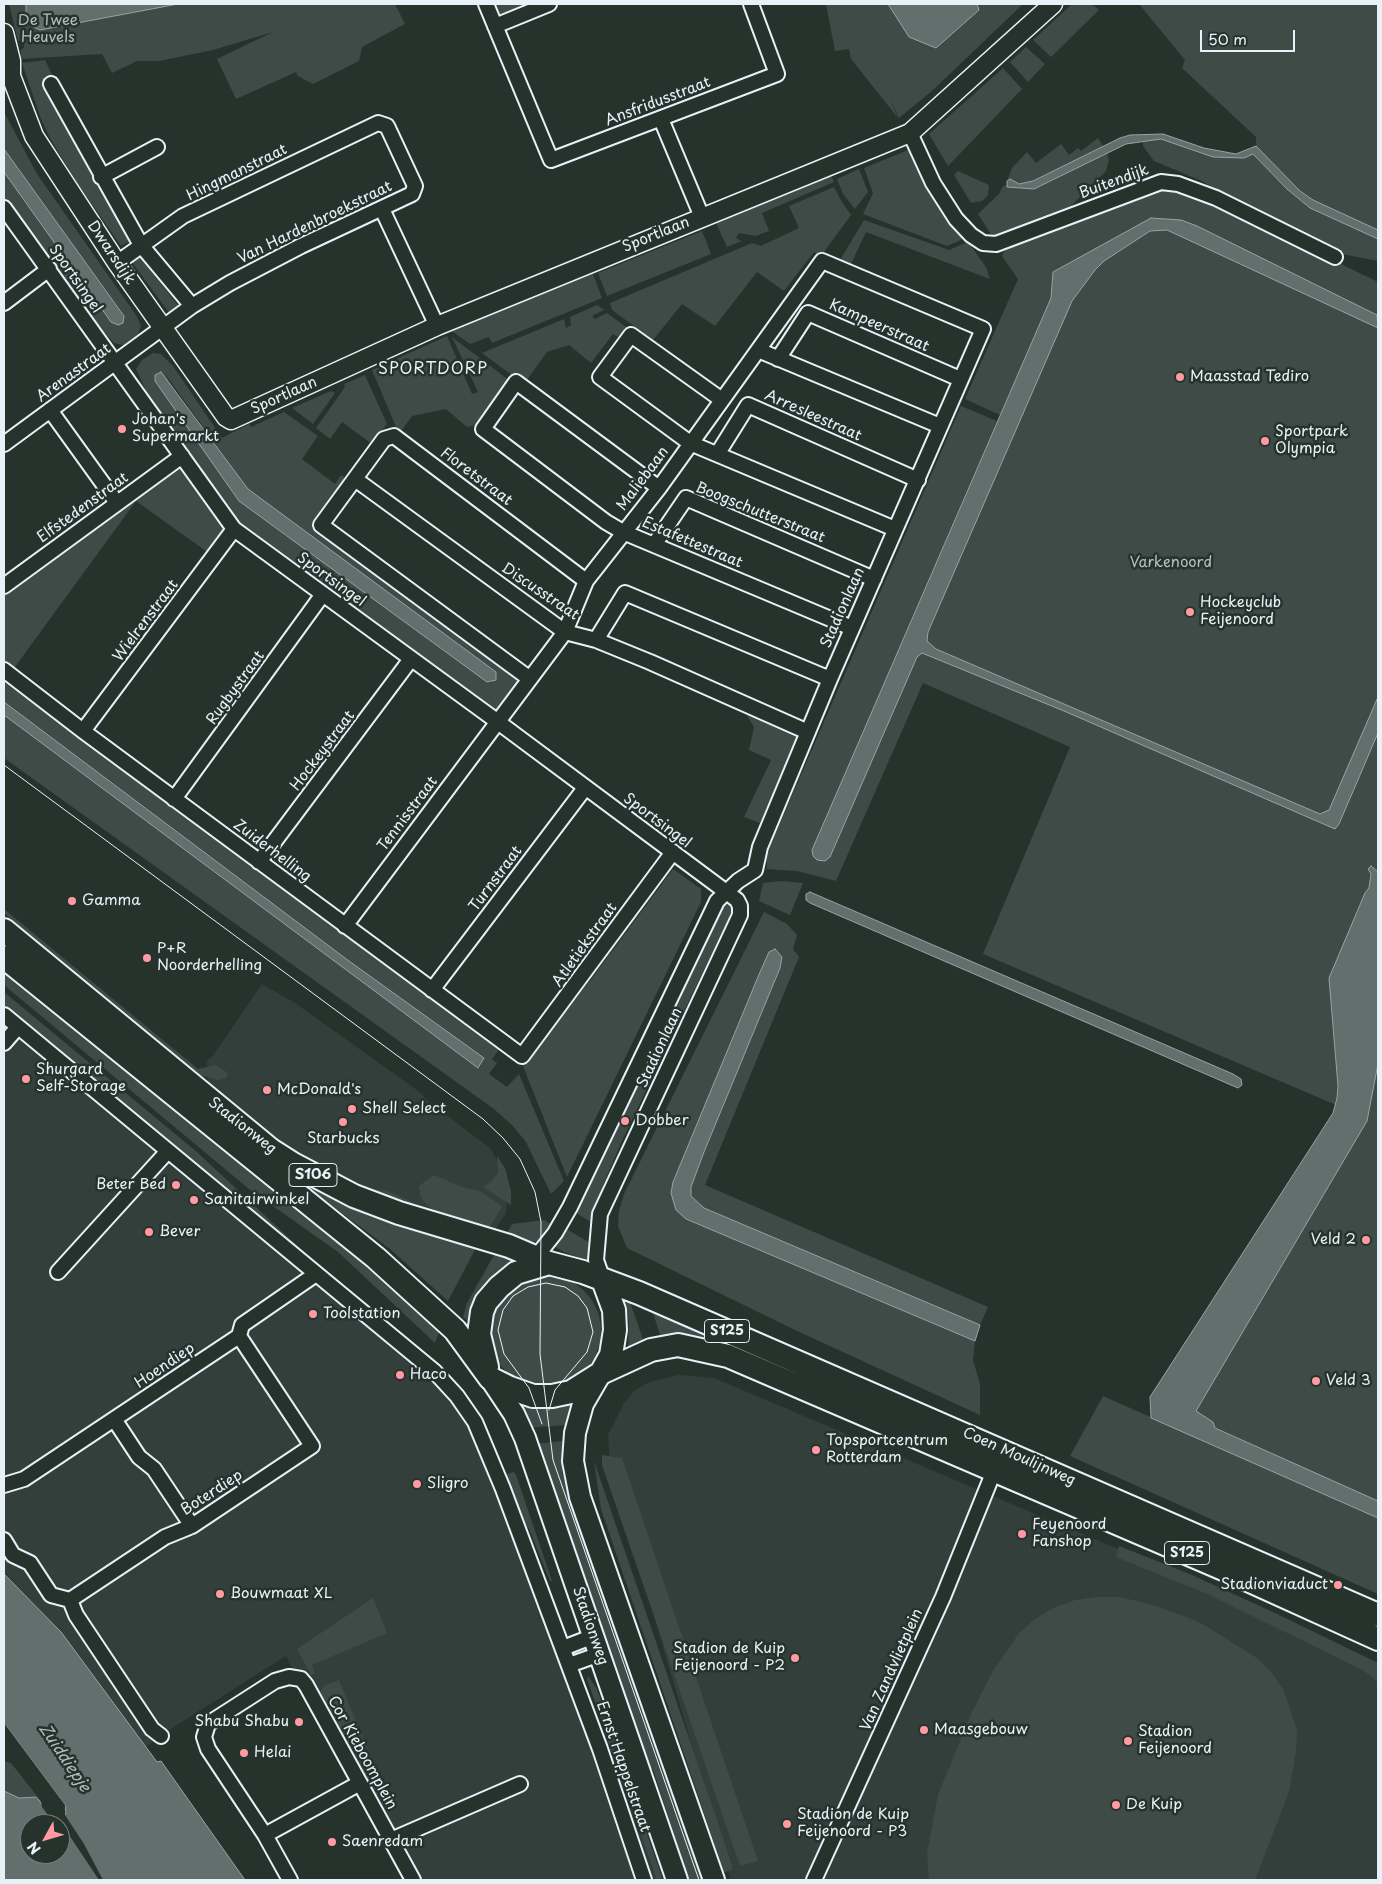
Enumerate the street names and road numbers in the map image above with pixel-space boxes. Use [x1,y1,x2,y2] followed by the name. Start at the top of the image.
[603,74,713,130] street label: Ansfridusstraat
[184,141,290,205] street label: Hingmanstraat
[1077,161,1151,203] street label: Buitendijk
[235,178,395,268] street label: Van Hardenbroekstraat
[620,213,692,257] street label: Sportlaan
[83,218,139,288] street label: Dwarsdijk
[45,241,105,317] street label: Sportsingel
[826,296,932,356] street label: Kampeerstraat
[33,340,115,406] street label: Arenastraat
[248,373,320,419] street label: Sportlaan
[762,387,864,445] street label: Arresleestraat
[437,444,515,510] street label: Floretstraat
[613,444,673,514] street label: Maliebaan
[34,469,132,547] street label: Elfstedenstraat
[693,479,827,547] street label: Boogschutterstraat
[639,514,745,572] street label: Estafettestraat
[293,549,369,611] street label: Sportsingel
[498,559,582,625] street label: Discusstraat
[817,565,869,651] street label: Stadionlaan
[109,577,183,665] street label: Wielrenstraat
[203,648,269,728] street label: Rugbystraat
[287,707,359,795] street label: Hockeystraat
[374,773,442,855] street label: Tennisstraat
[620,790,694,852] street label: Sportsingel
[230,816,314,886] street label: Zuiderhelling
[466,843,526,915] street label: Turnstraat
[549,900,621,990] street label: Atletiekstraat
[634,1005,686,1091] street label: Stadionlaan
[204,1094,280,1158] street label: Stadionweg
[289,1164,337,1186] road number: S106
[704,1320,750,1342] road number: S125
[132,1339,198,1393] street label: Hoendiep
[960,1424,1078,1490] street label: Coen Moulijnweg
[178,1466,246,1520] street label: Boterdiep
[1164,1542,1210,1565] road number: S125
[568,1584,612,1668] street label: Stadionweg
[857,1606,927,1734] street label: Van Zandvlietplein
[323,1693,401,1813] street label: Cor Kieboomplein
[592,1699,654,1835] street label: Ernst Happelstraat

